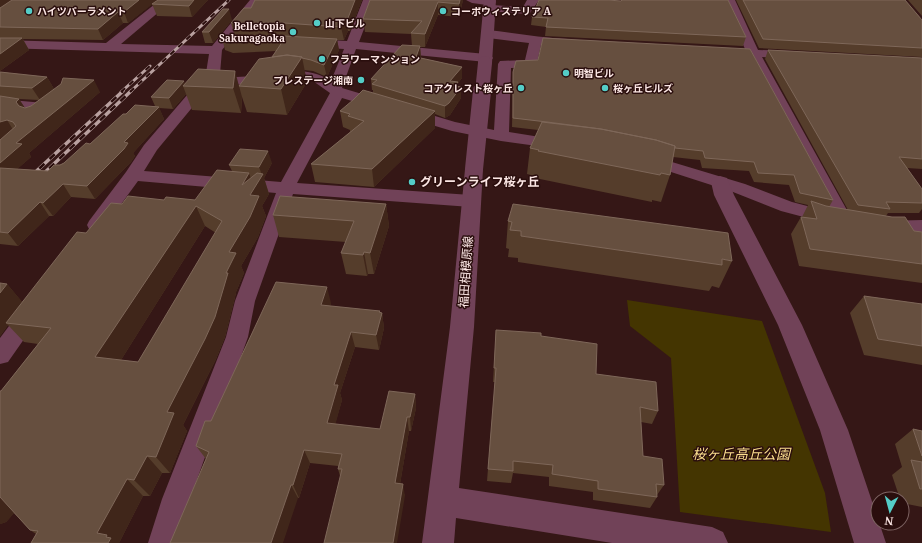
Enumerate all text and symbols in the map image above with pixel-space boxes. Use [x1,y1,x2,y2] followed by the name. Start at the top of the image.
[37,4,127,18] place label: ハイツパーラメント
[451,4,552,18] place label: コーポウィステリア A
[24,6,34,16] marker: ハイツパーラメント
[438,6,448,16] marker: コーポウィステリア A
[325,16,365,30] place label: 山下ビル
[312,18,322,28] marker: 山下ビル
[219,19,285,45] place label: Belletopia Sakuragaoka
[288,27,298,37] marker: Belletopia Sakuragaoka
[330,52,420,66] place label: フラワーマンション
[317,54,327,64] marker: フラワーマンション
[574,66,614,80] place label: 明智ビル
[561,68,571,78] marker: 明智ビル
[273,73,353,87] place label: プレステージ湘南
[356,75,366,85] marker: プレステージ湘南
[424,81,513,95] place label: コアクレスト桜ヶ丘
[613,81,673,95] place label: 桜ヶ丘ヒルズ
[516,83,526,93] marker: コアクレスト桜ヶ丘
[600,83,610,93] marker: 桜ヶ丘ヒルズ
[420,173,539,190] place label: グリーンライフ桜ヶ丘
[407,177,417,187] marker: グリーンライフ桜ヶ丘
[455,235,476,308] street label: 福田相模原線
[692,444,792,463] park label: 桜ヶ丘高丘公園
[870,491,910,531] north arrow
[883,513,894,529] text: N

